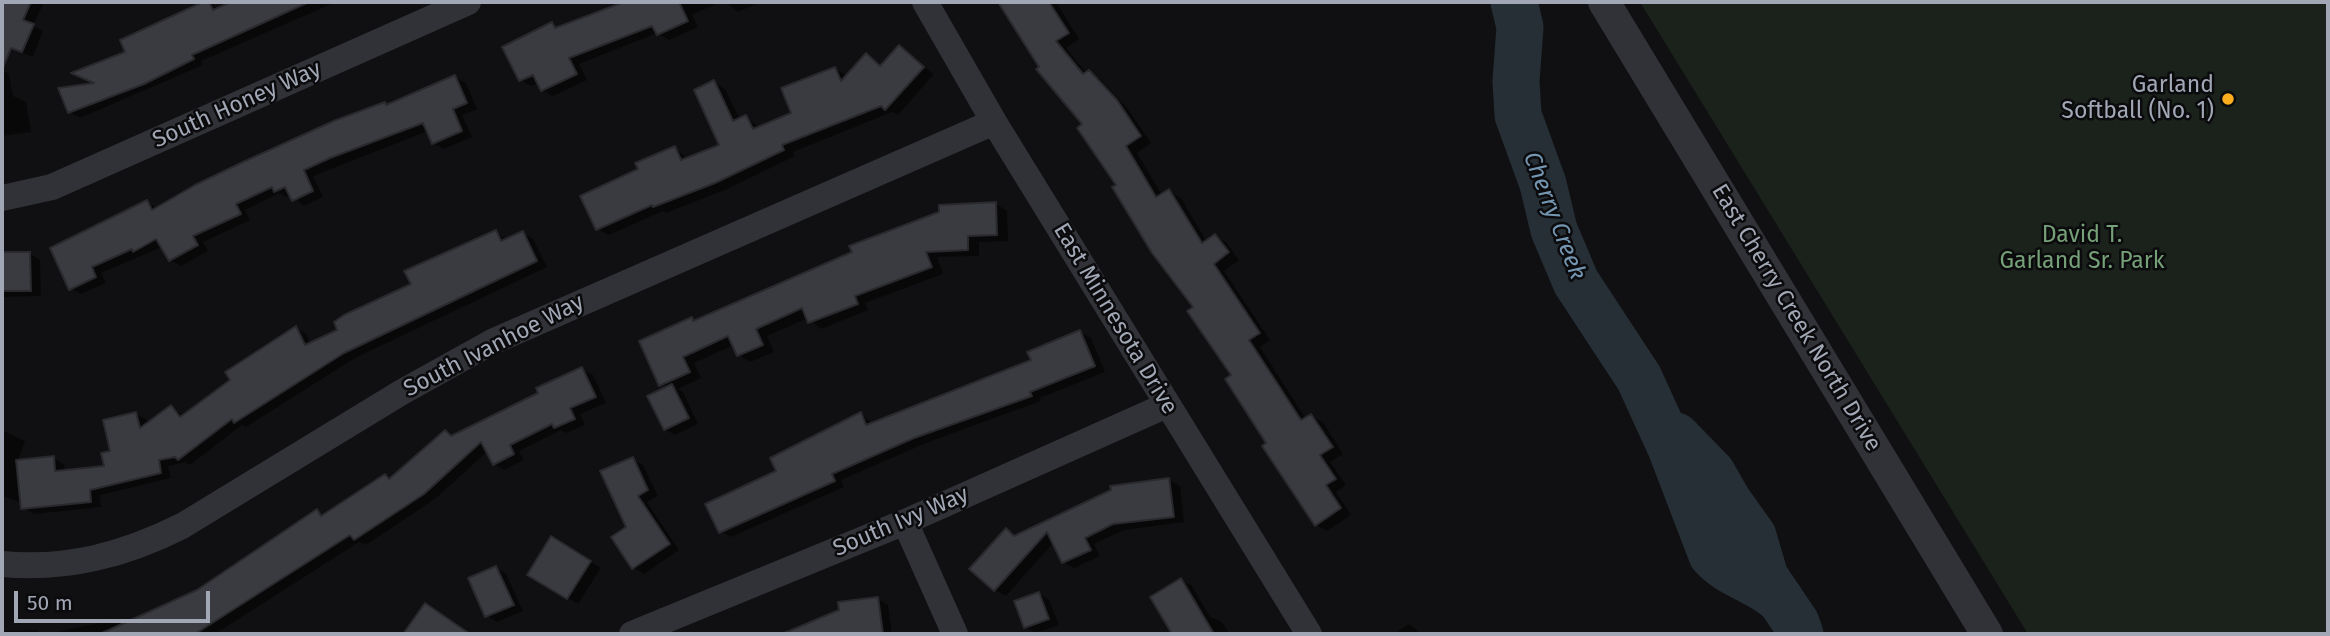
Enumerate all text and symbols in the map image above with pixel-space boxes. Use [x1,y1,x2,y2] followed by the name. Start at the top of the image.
[149,55,325,155] street label: South Honey Way
[2061,72,2214,126] place label: Garland Softball (No. 1)
[2220,91,2236,107] marker: Garland Softball (No. 1)
[1516,148,1592,284] water label: Cherry Creek
[1705,179,1887,457] street label: East Cherry Creek North Drive
[1047,218,1183,420] street label: East Minnesota Drive
[2000,222,2164,276] park label: David T. Garland Sr. Park
[399,289,589,403] street label: South Ivanhoe Way
[829,481,973,563] street label: South Ivy Way
[18,576,214,620] scale bar
[27,590,73,616] text: 50 m

